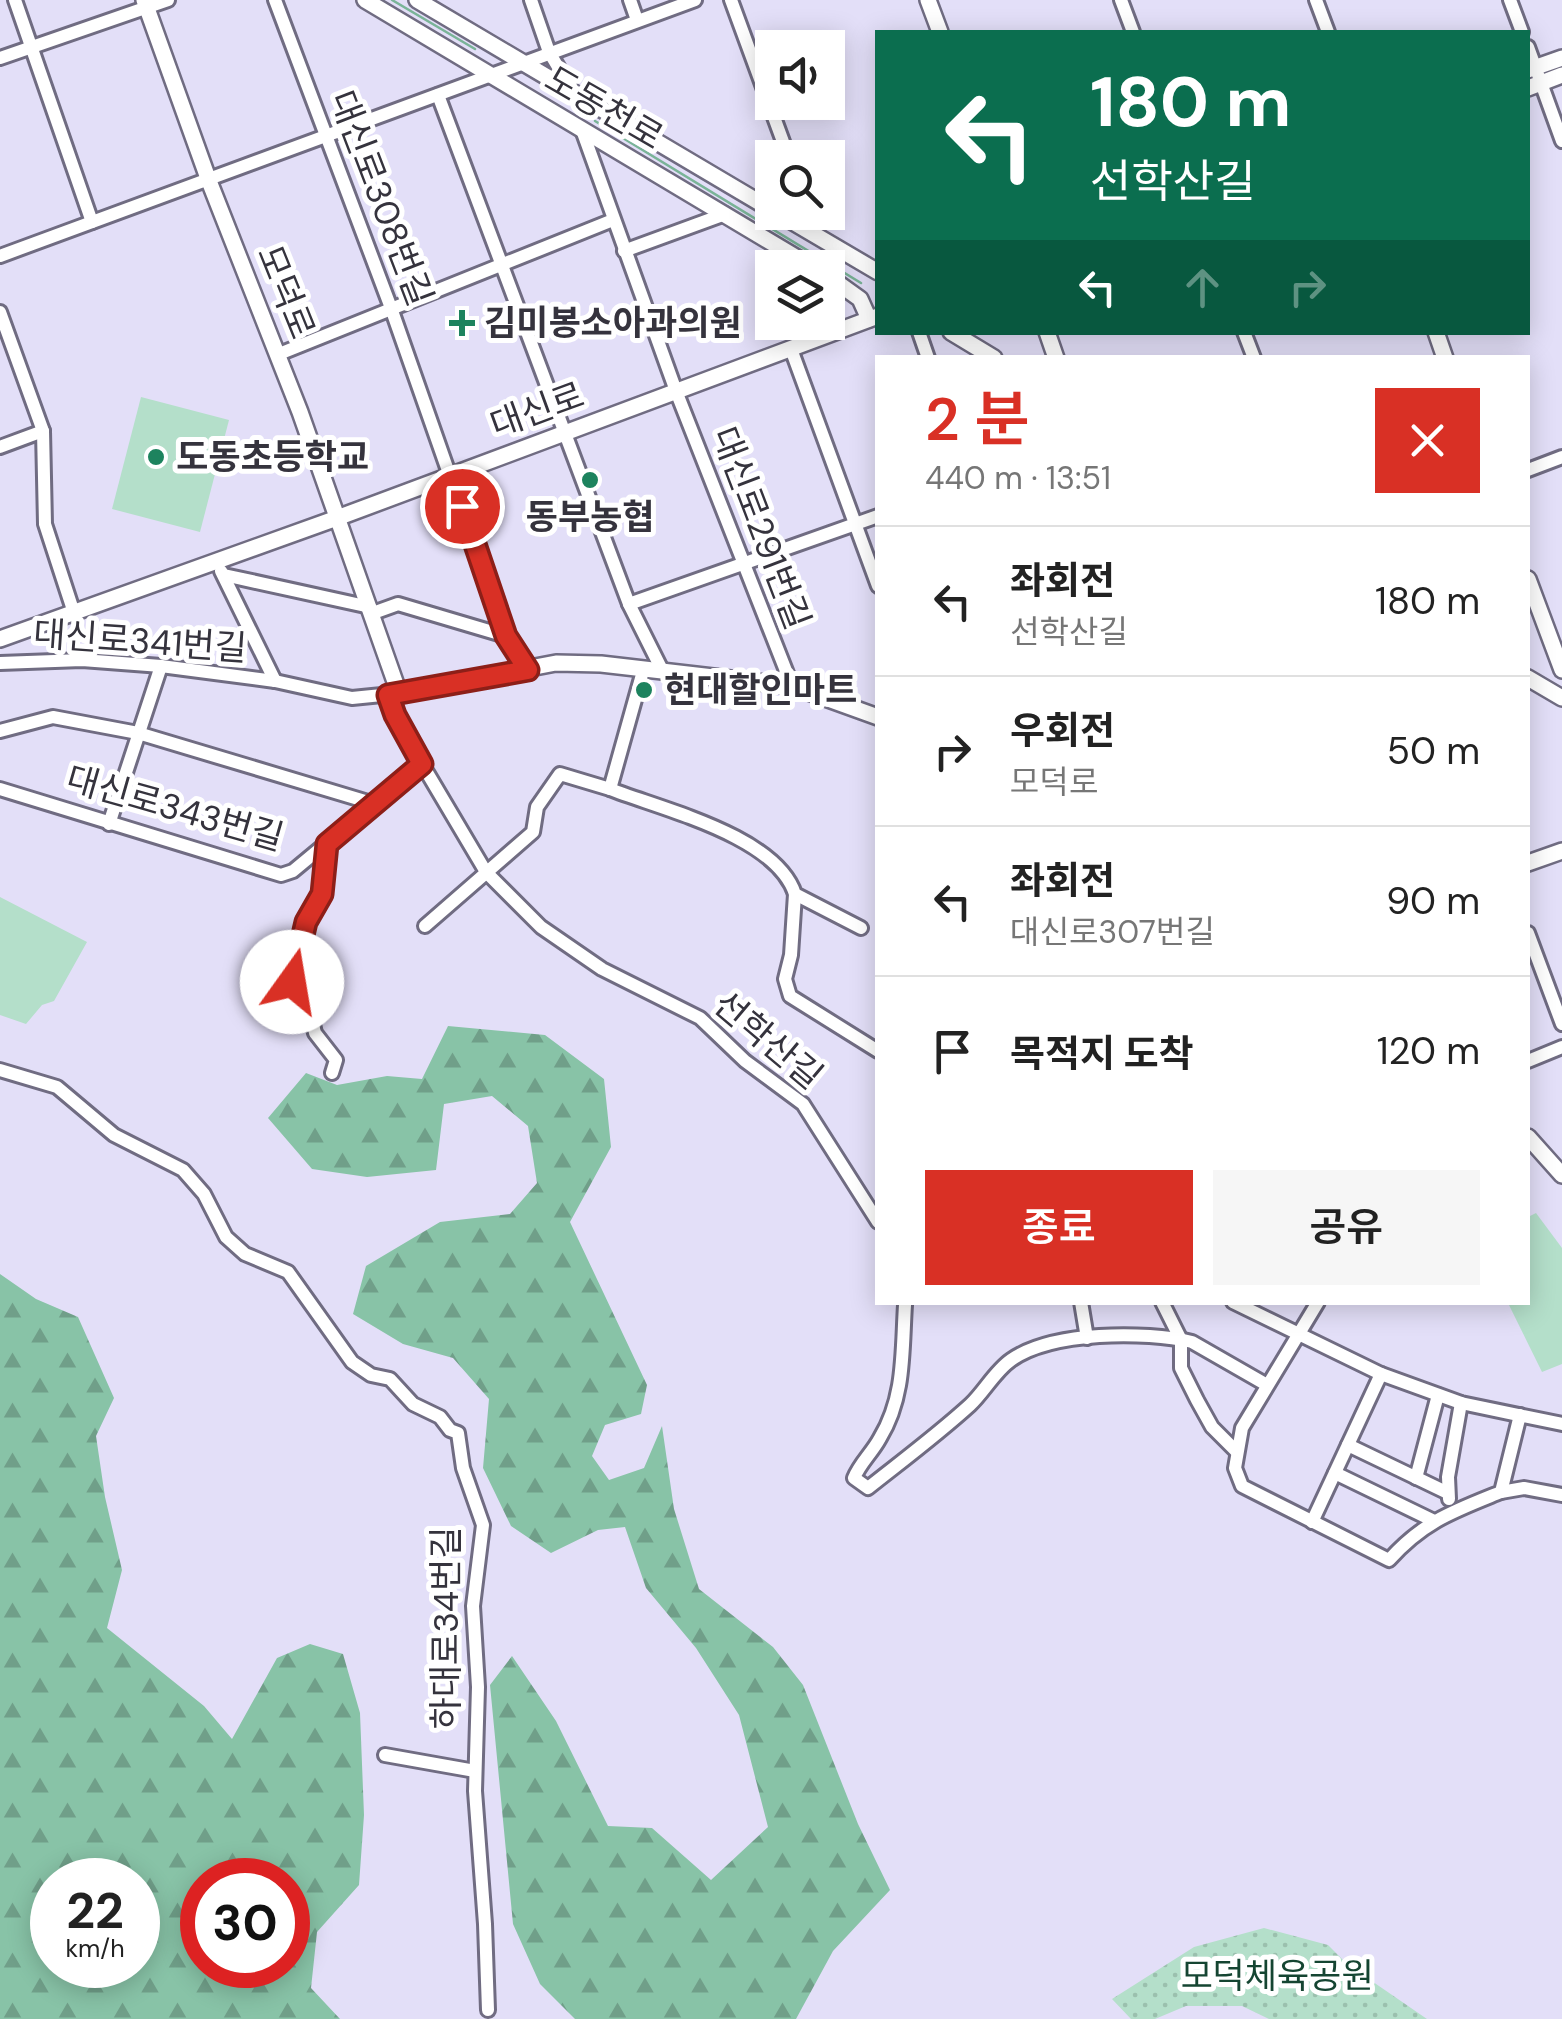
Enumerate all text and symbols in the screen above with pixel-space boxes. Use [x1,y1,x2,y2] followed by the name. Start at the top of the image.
[755,30,845,340] map controls
[755,30,845,120] button: sound
[537,56,671,160] street label: 도동천로
[1090,57,1291,148] text: 180 m
[925,70,1055,200] icon: left
[319,84,443,312] street label: 대신로308번길
[755,140,845,230] button: search
[1090,152,1256,211] text: 선학산길
[247,239,325,345] street label: 모덕로
[755,250,845,340] button: layers
[1070,260,1125,315] icon: left
[1175,260,1230,315] icon: ahead
[1280,260,1335,315] icon: right
[484,300,742,346] place label: 김미봉소아과의원
[449,310,475,336] marker: 김미봉소아과의원
[484,372,590,448] street label: 대신로
[925,380,1029,459] text: 2 분
[1375,388,1480,493] button: close
[701,420,821,636] street label: 대신로291번길
[176,434,369,480] place label: 도동초등학교
[145,446,167,468] marker: 도동초등학교
[925,457,1111,499] text: 440 m · 13:51
[420,464,505,549] pin
[579,469,601,491] marker: 동부농협
[435,479,490,534] icon: arrive
[526,494,654,540] place label: 동부농협
[1010,556,1115,606] text: 좌회전
[925,574,980,629] icon: left
[1375,576,1480,626] text: 180 m
[32,611,248,671] street label: 대신로341번길
[1010,611,1128,653] text: 선학산길
[664,667,857,713] place label: 현대할인마트
[633,679,655,701] marker: 현대할인마트
[1010,706,1115,756] text: 우회전
[925,724,980,779] icon: right
[1387,726,1480,776] text: 50 m
[61,755,289,861] street label: 대신로343번길
[1010,761,1098,803] text: 모덕로
[1010,856,1115,906] text: 좌회전
[925,874,980,929] icon: left
[1386,876,1480,926] text: 90 m
[1010,911,1215,953] text: 대신로307번길
[240,930,344,1034] position arrow
[704,981,832,1099] street label: 선학산길
[925,1024,980,1079] icon: arrive
[1377,1026,1480,1076] text: 120 m
[1010,1029,1194,1079] text: 목적지 도착
[925,1170,1193,1285] button: 종료
[1213,1170,1480,1285] button: 공유
[423,1527,469,1729] street label: 하대로34번길
[180,1858,310,1988] speed limit sign: 30
[66,1878,124,1944] text: 22
[65,1932,125,1965] text: km/h
[1180,1953,1374,1999] park label: 모덕체육공원

